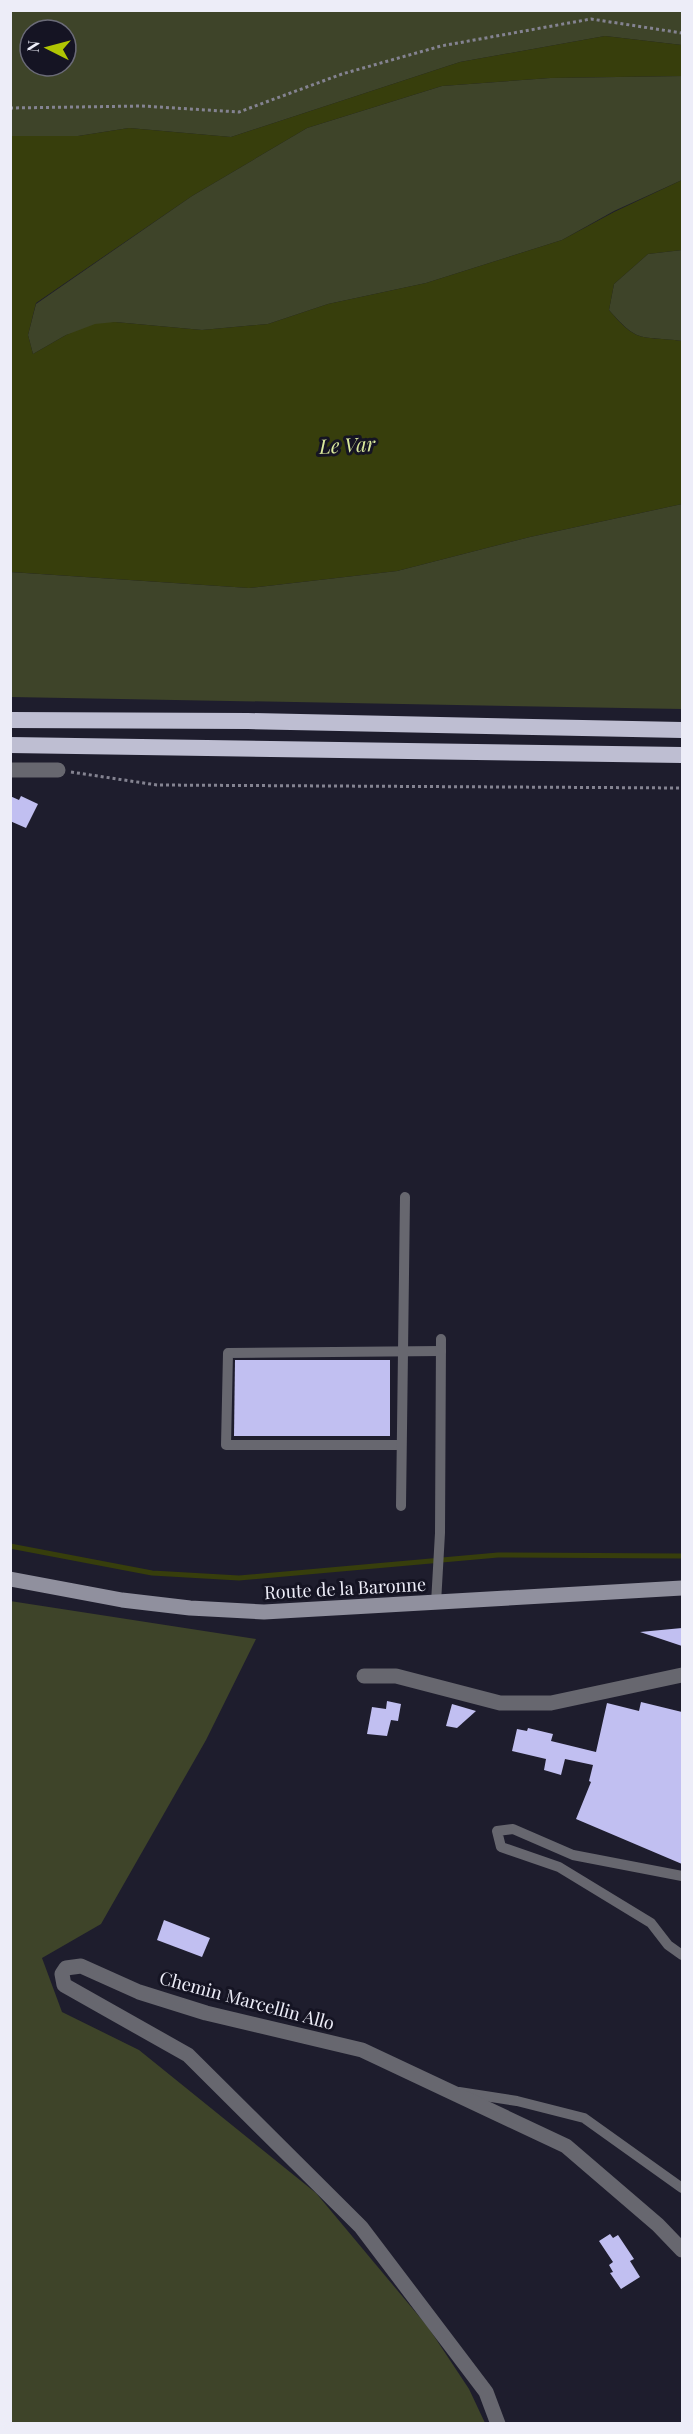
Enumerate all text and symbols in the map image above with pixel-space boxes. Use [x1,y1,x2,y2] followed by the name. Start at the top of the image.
[18,18,78,78] north arrow
[22,39,44,53] text: N
[317,429,377,459] water label: Le Var
[263,1572,427,1604] street label: Route de la Baronne
[157,1965,337,2035] street label: Chemin Marcellin Allo

